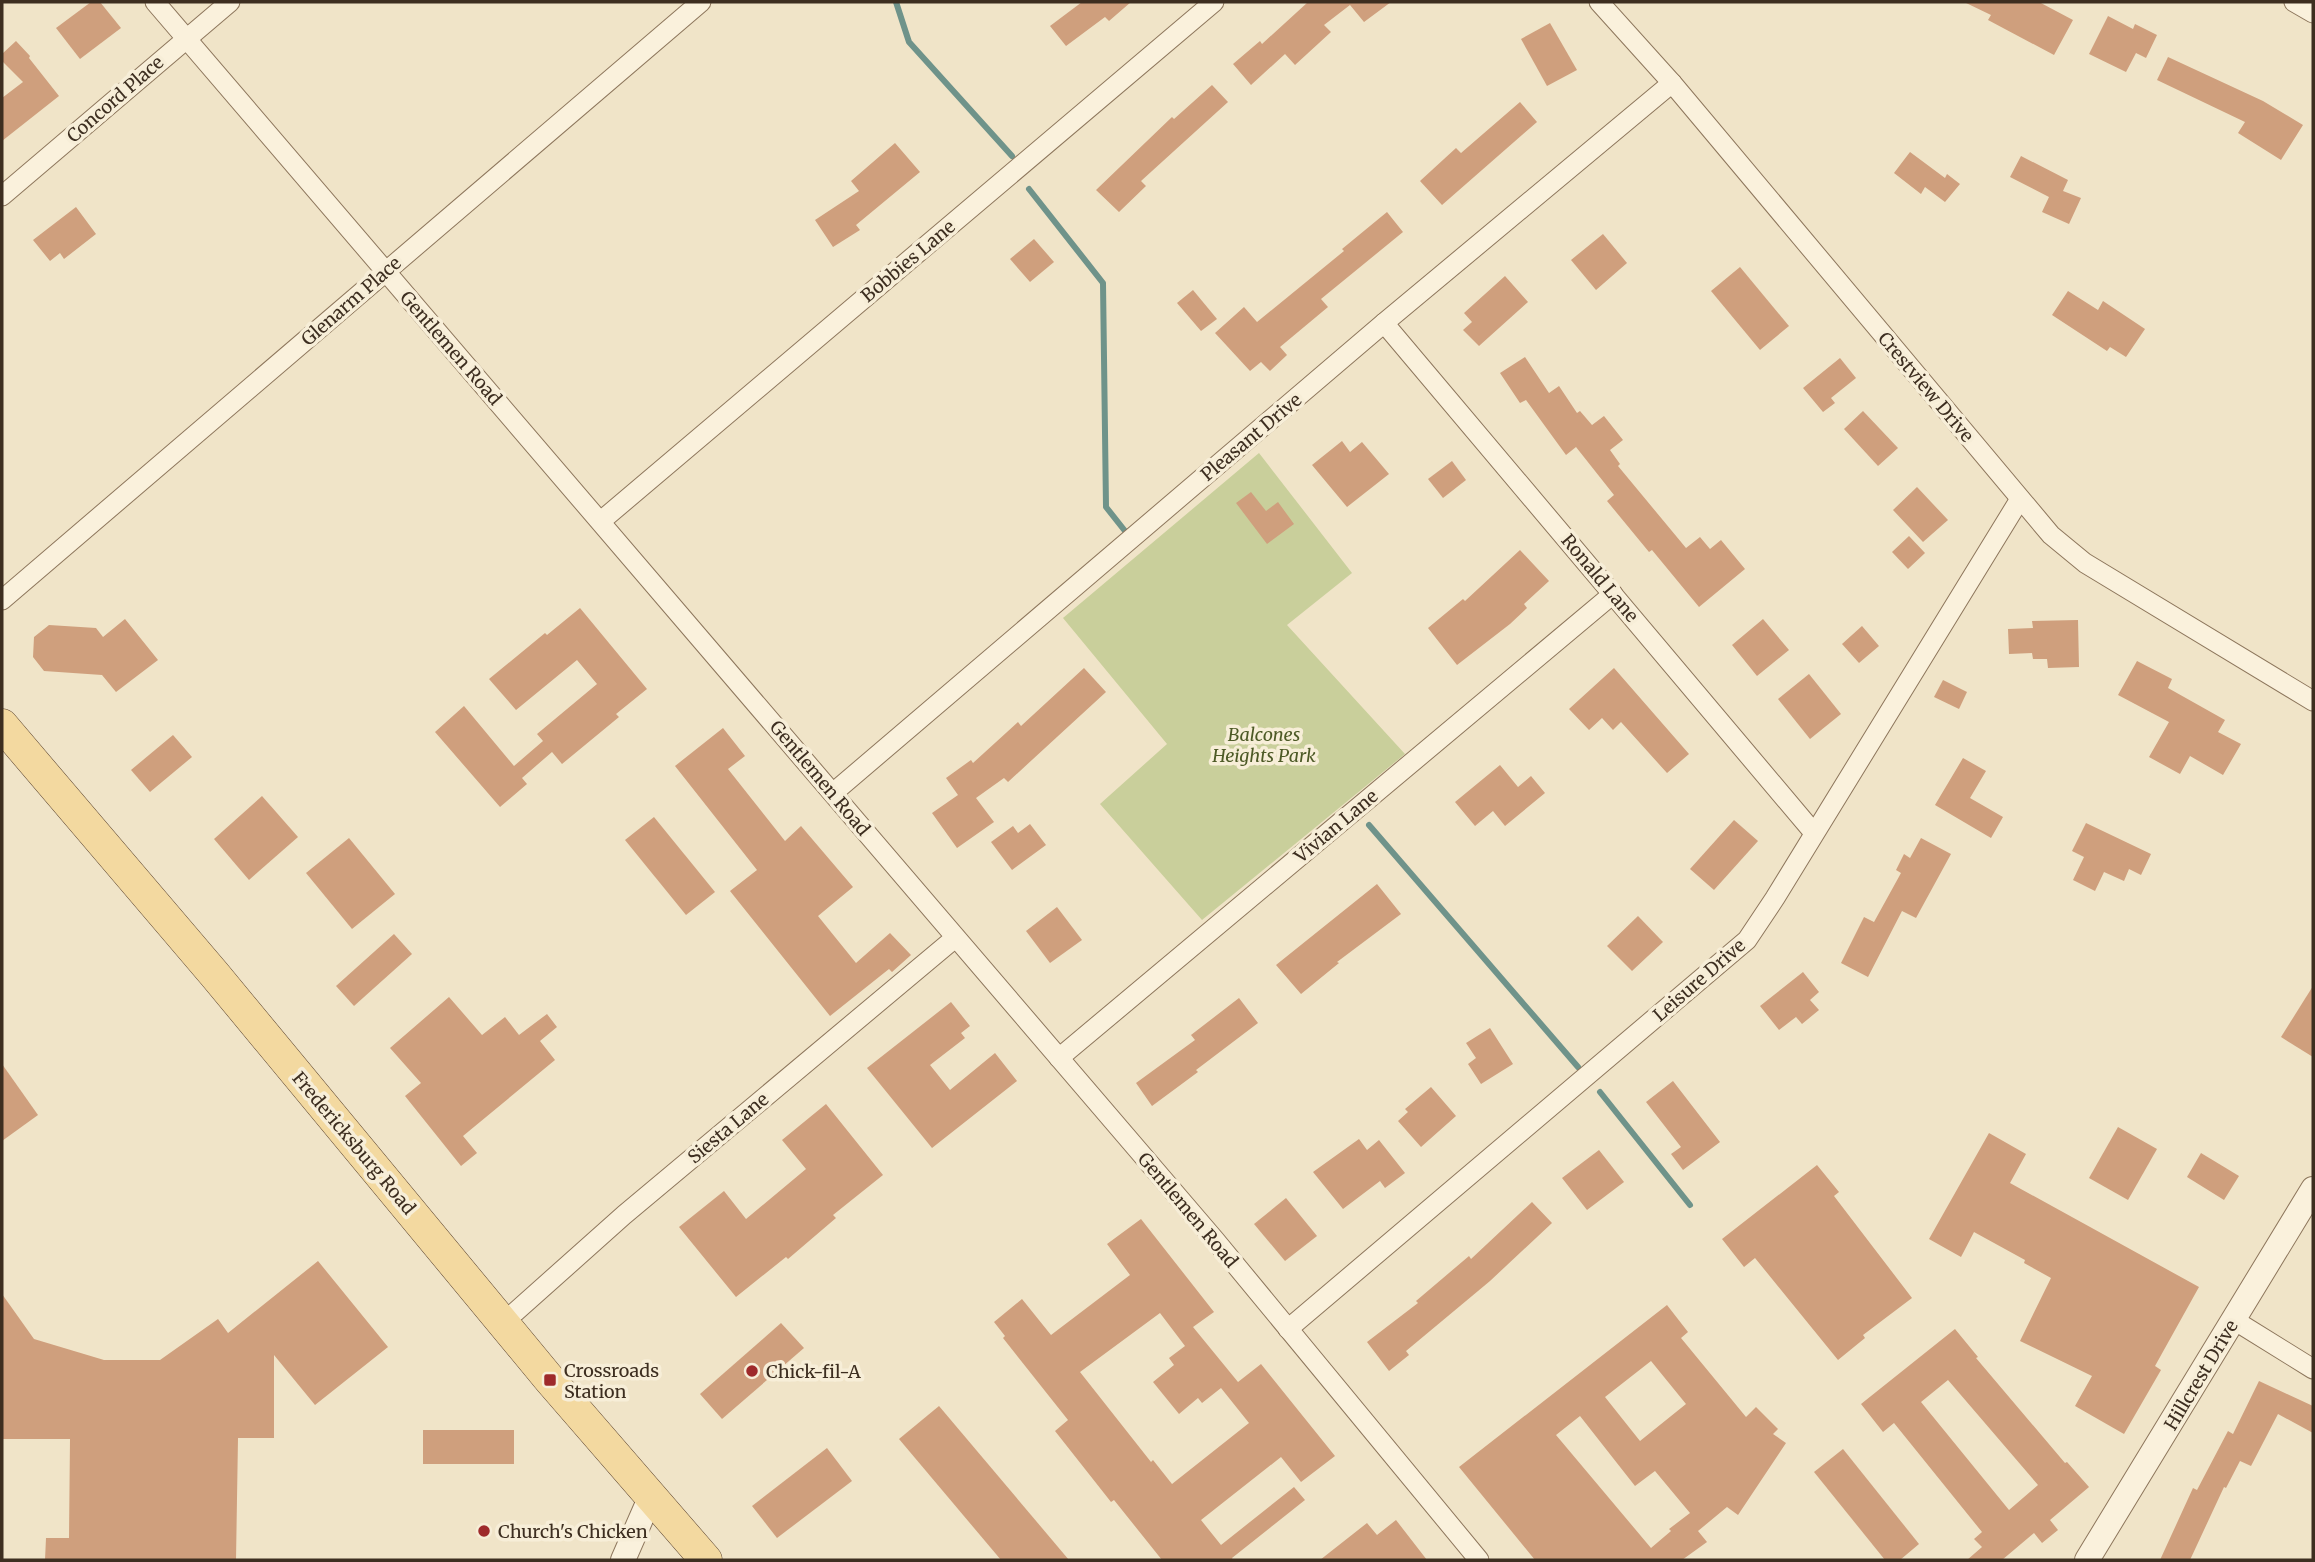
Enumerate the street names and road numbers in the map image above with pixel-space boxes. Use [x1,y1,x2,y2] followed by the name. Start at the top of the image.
[62,51,168,147] street label: Concord Place
[856,215,960,307] street label: Bobbies Lane
[296,251,406,351] street label: Glenarm Place
[395,286,507,410] street label: Gentlemen Road
[1873,327,1979,447] street label: Crestview Drive
[1196,388,1306,486] street label: Pleasant Drive
[1557,529,1643,627] street label: Ronald Lane
[765,716,875,841] street label: Gentlemen Road
[1289,784,1382,868] street label: Vivian Lane
[1648,934,1750,1026] street label: Leisure Drive
[287,1067,421,1219] street label: Fredericksburg Road
[683,1088,773,1168] street label: Siesta Lane
[1133,1148,1243,1273] street label: Gentlemen Road
[2159,1316,2243,1434] street label: Hillcrest Drive

